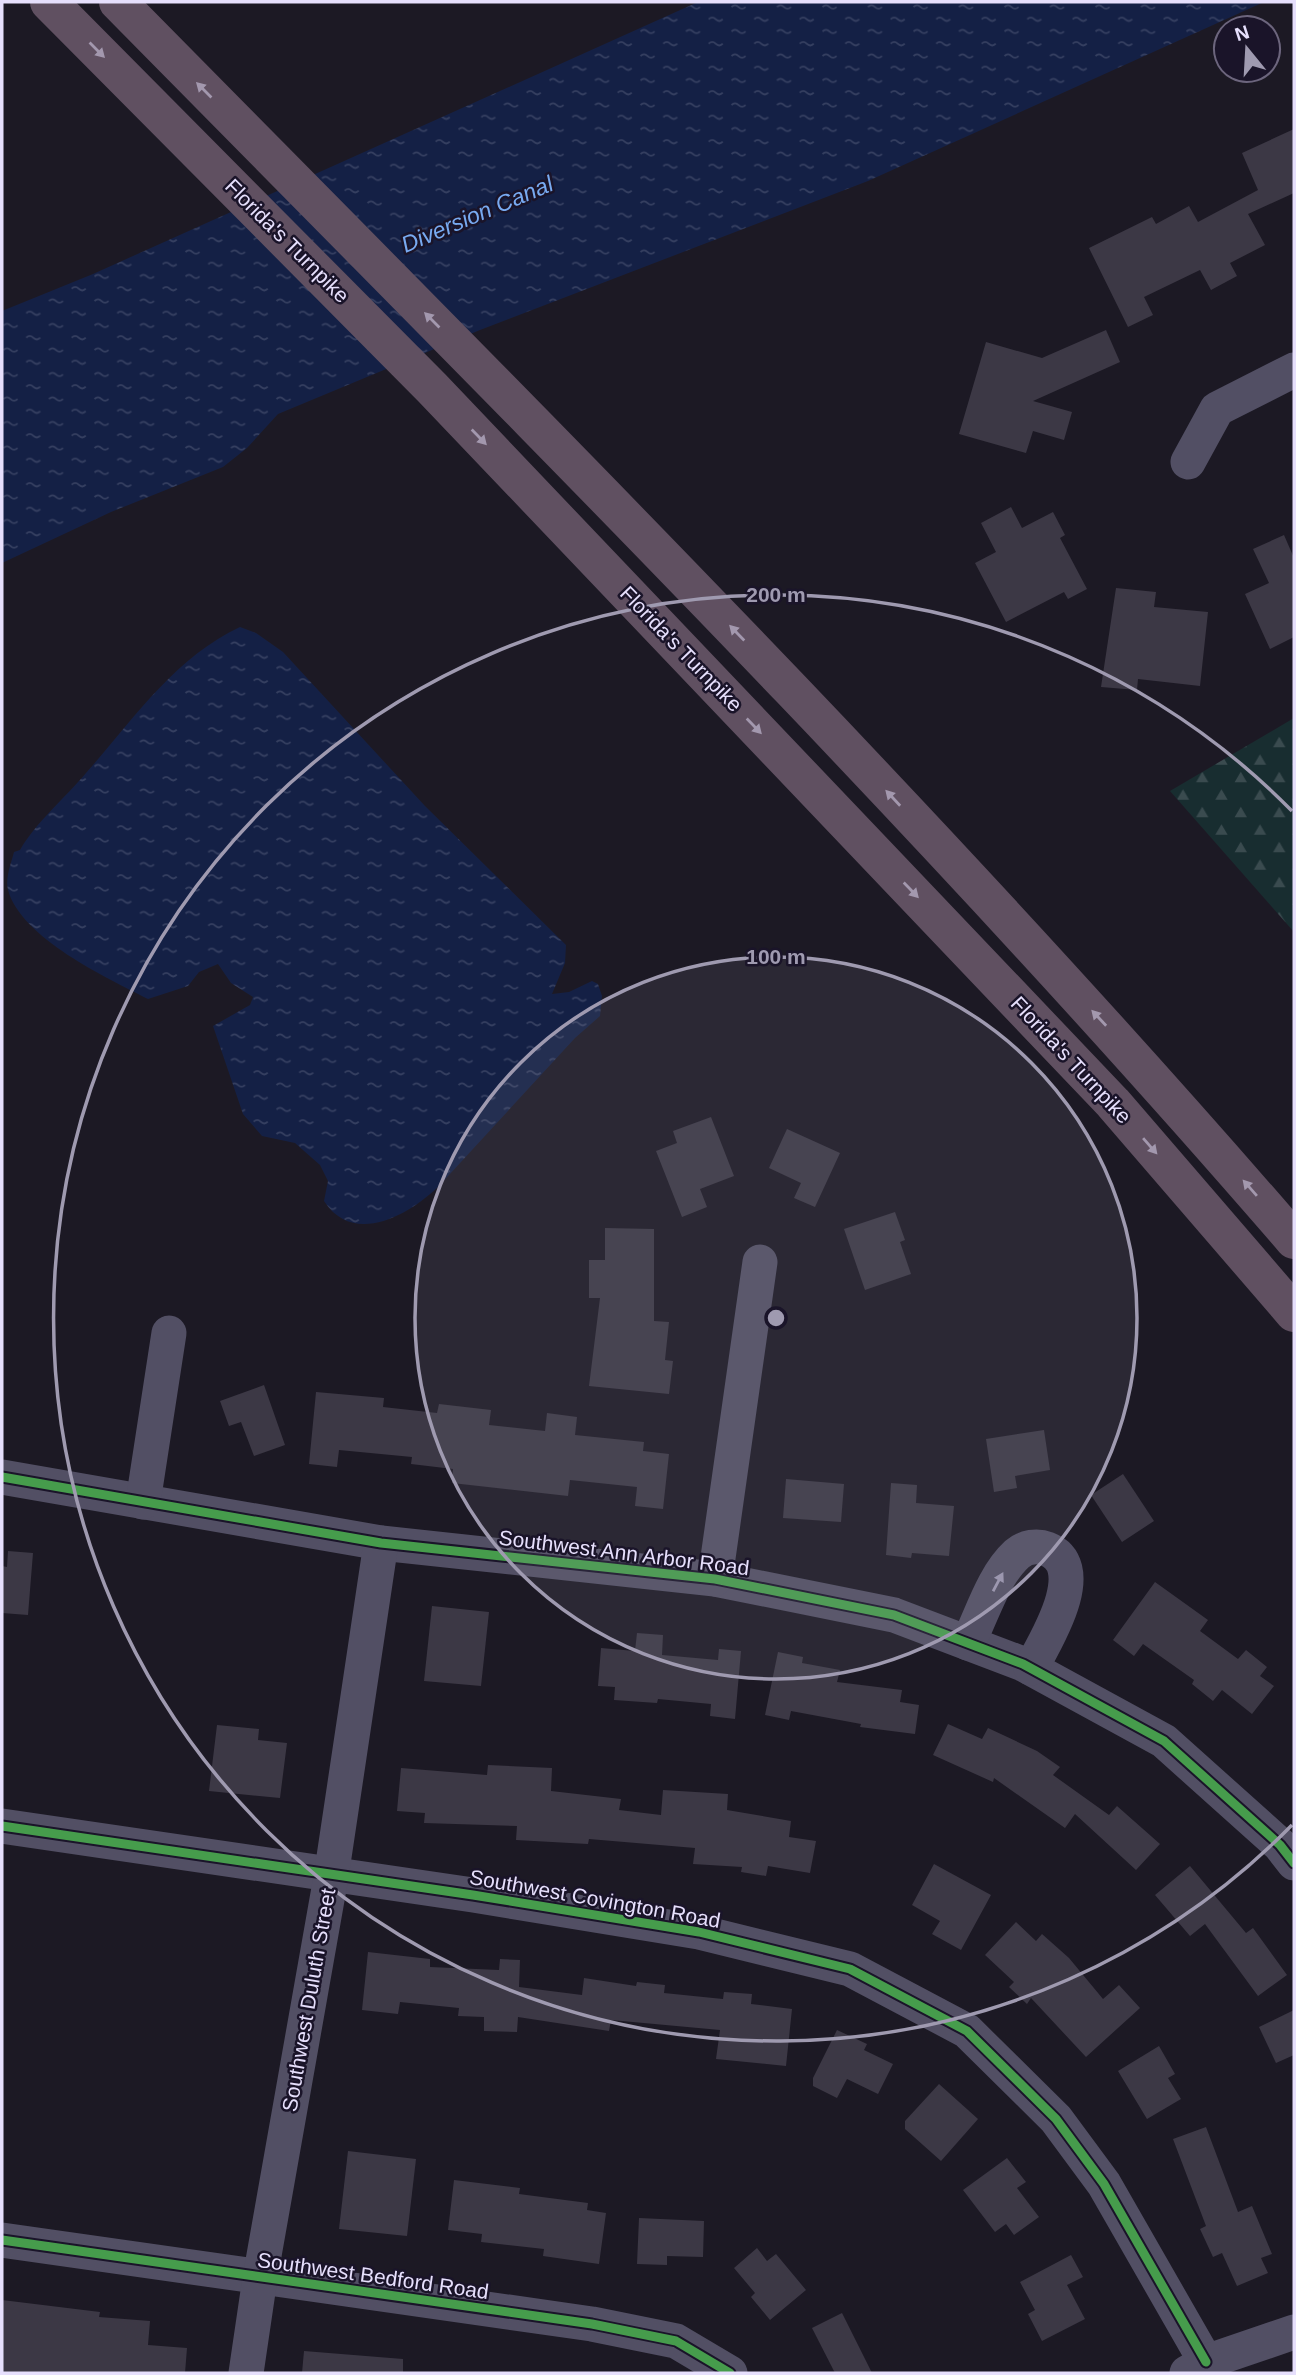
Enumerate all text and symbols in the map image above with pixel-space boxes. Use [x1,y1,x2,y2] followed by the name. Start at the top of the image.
[1212,14,1282,84] north arrow
[1232,21,1252,45] text: N
[89,42,106,59] one-way arrow
[197,82,213,99] one-way arrow
[397,170,558,258] water label: Diversion Canal
[221,174,354,307] street label: Florida's Turnpike
[424,312,440,328] one-way arrow
[470,428,486,445] one-way arrow
[616,581,747,716] street label: Florida's Turnpike
[746,583,806,606] text: 200 m
[729,624,746,641] one-way arrow
[746,717,763,734] one-way arrow
[886,790,902,807] one-way arrow
[903,882,920,899] one-way arrow
[746,945,806,968] text: 100 m
[1007,991,1136,1128] street label: Florida's Turnpike
[1091,1009,1107,1027] one-way arrow
[1142,1137,1158,1155] one-way arrow
[1243,1180,1258,1197] one-way arrow
[764,1306,788,1330] centre of rings
[498,1526,751,1579] street label: Southwest Ann Arbor Road
[992,1572,1004,1592] one-way arrow
[468,1865,722,1932] street label: Southwest Covington Road
[278,1886,340,2113] street label: Southwest Duluth Street
[256,2248,490,2303] street label: Southwest Bedford Road

